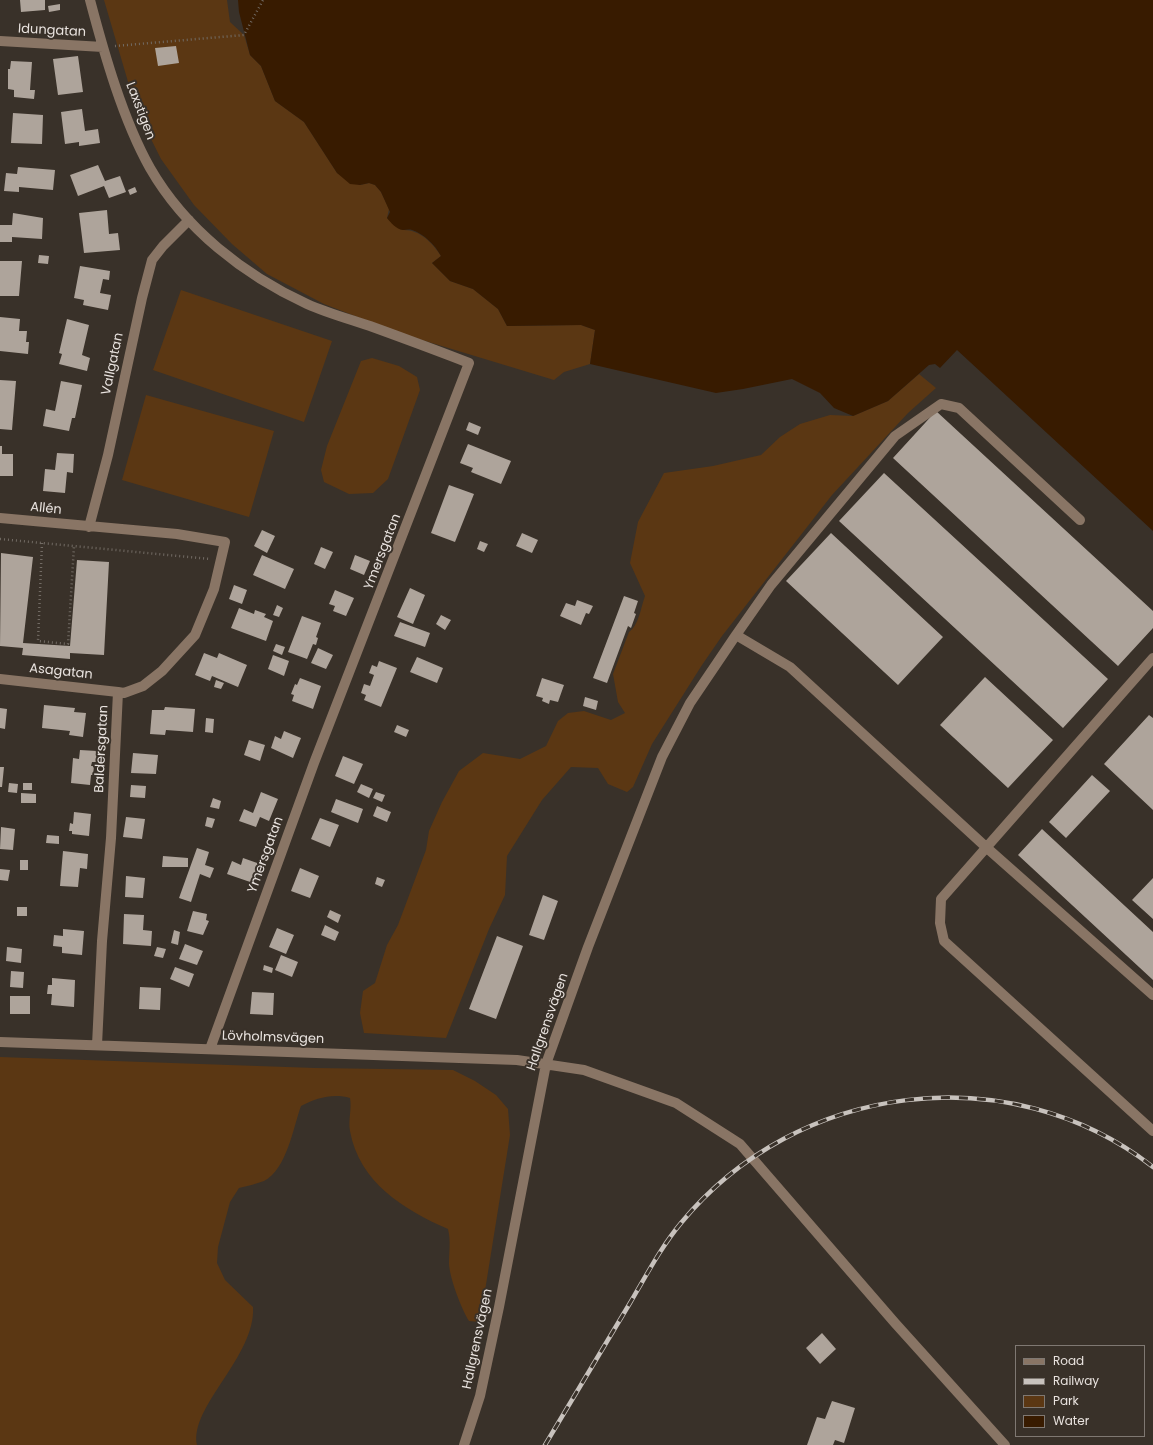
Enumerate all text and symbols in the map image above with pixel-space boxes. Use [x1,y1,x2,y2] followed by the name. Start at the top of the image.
[18,21,86,41] street label: Idungatan
[122,80,158,142] street label: Laxstigen
[99,331,127,397] street label: Vallgatan
[30,500,62,518] street label: Allén
[361,512,405,592] street label: Ymersgatan
[28,661,94,683] street label: Asagatan
[92,705,112,793] street label: Baldersgatan
[245,815,287,895] street label: Ymersgatan
[524,971,572,1073] street label: Hallgrensvägen
[222,1028,324,1048] street label: Lövholmsvägen
[460,1287,496,1391] street label: Hallgrensvägen
[1015,1345,1145,1437] legend
[1053,1352,1084,1369] text: Road
[1053,1372,1099,1389] text: Railway
[1053,1392,1079,1409] text: Park
[1053,1412,1089,1429] text: Water

